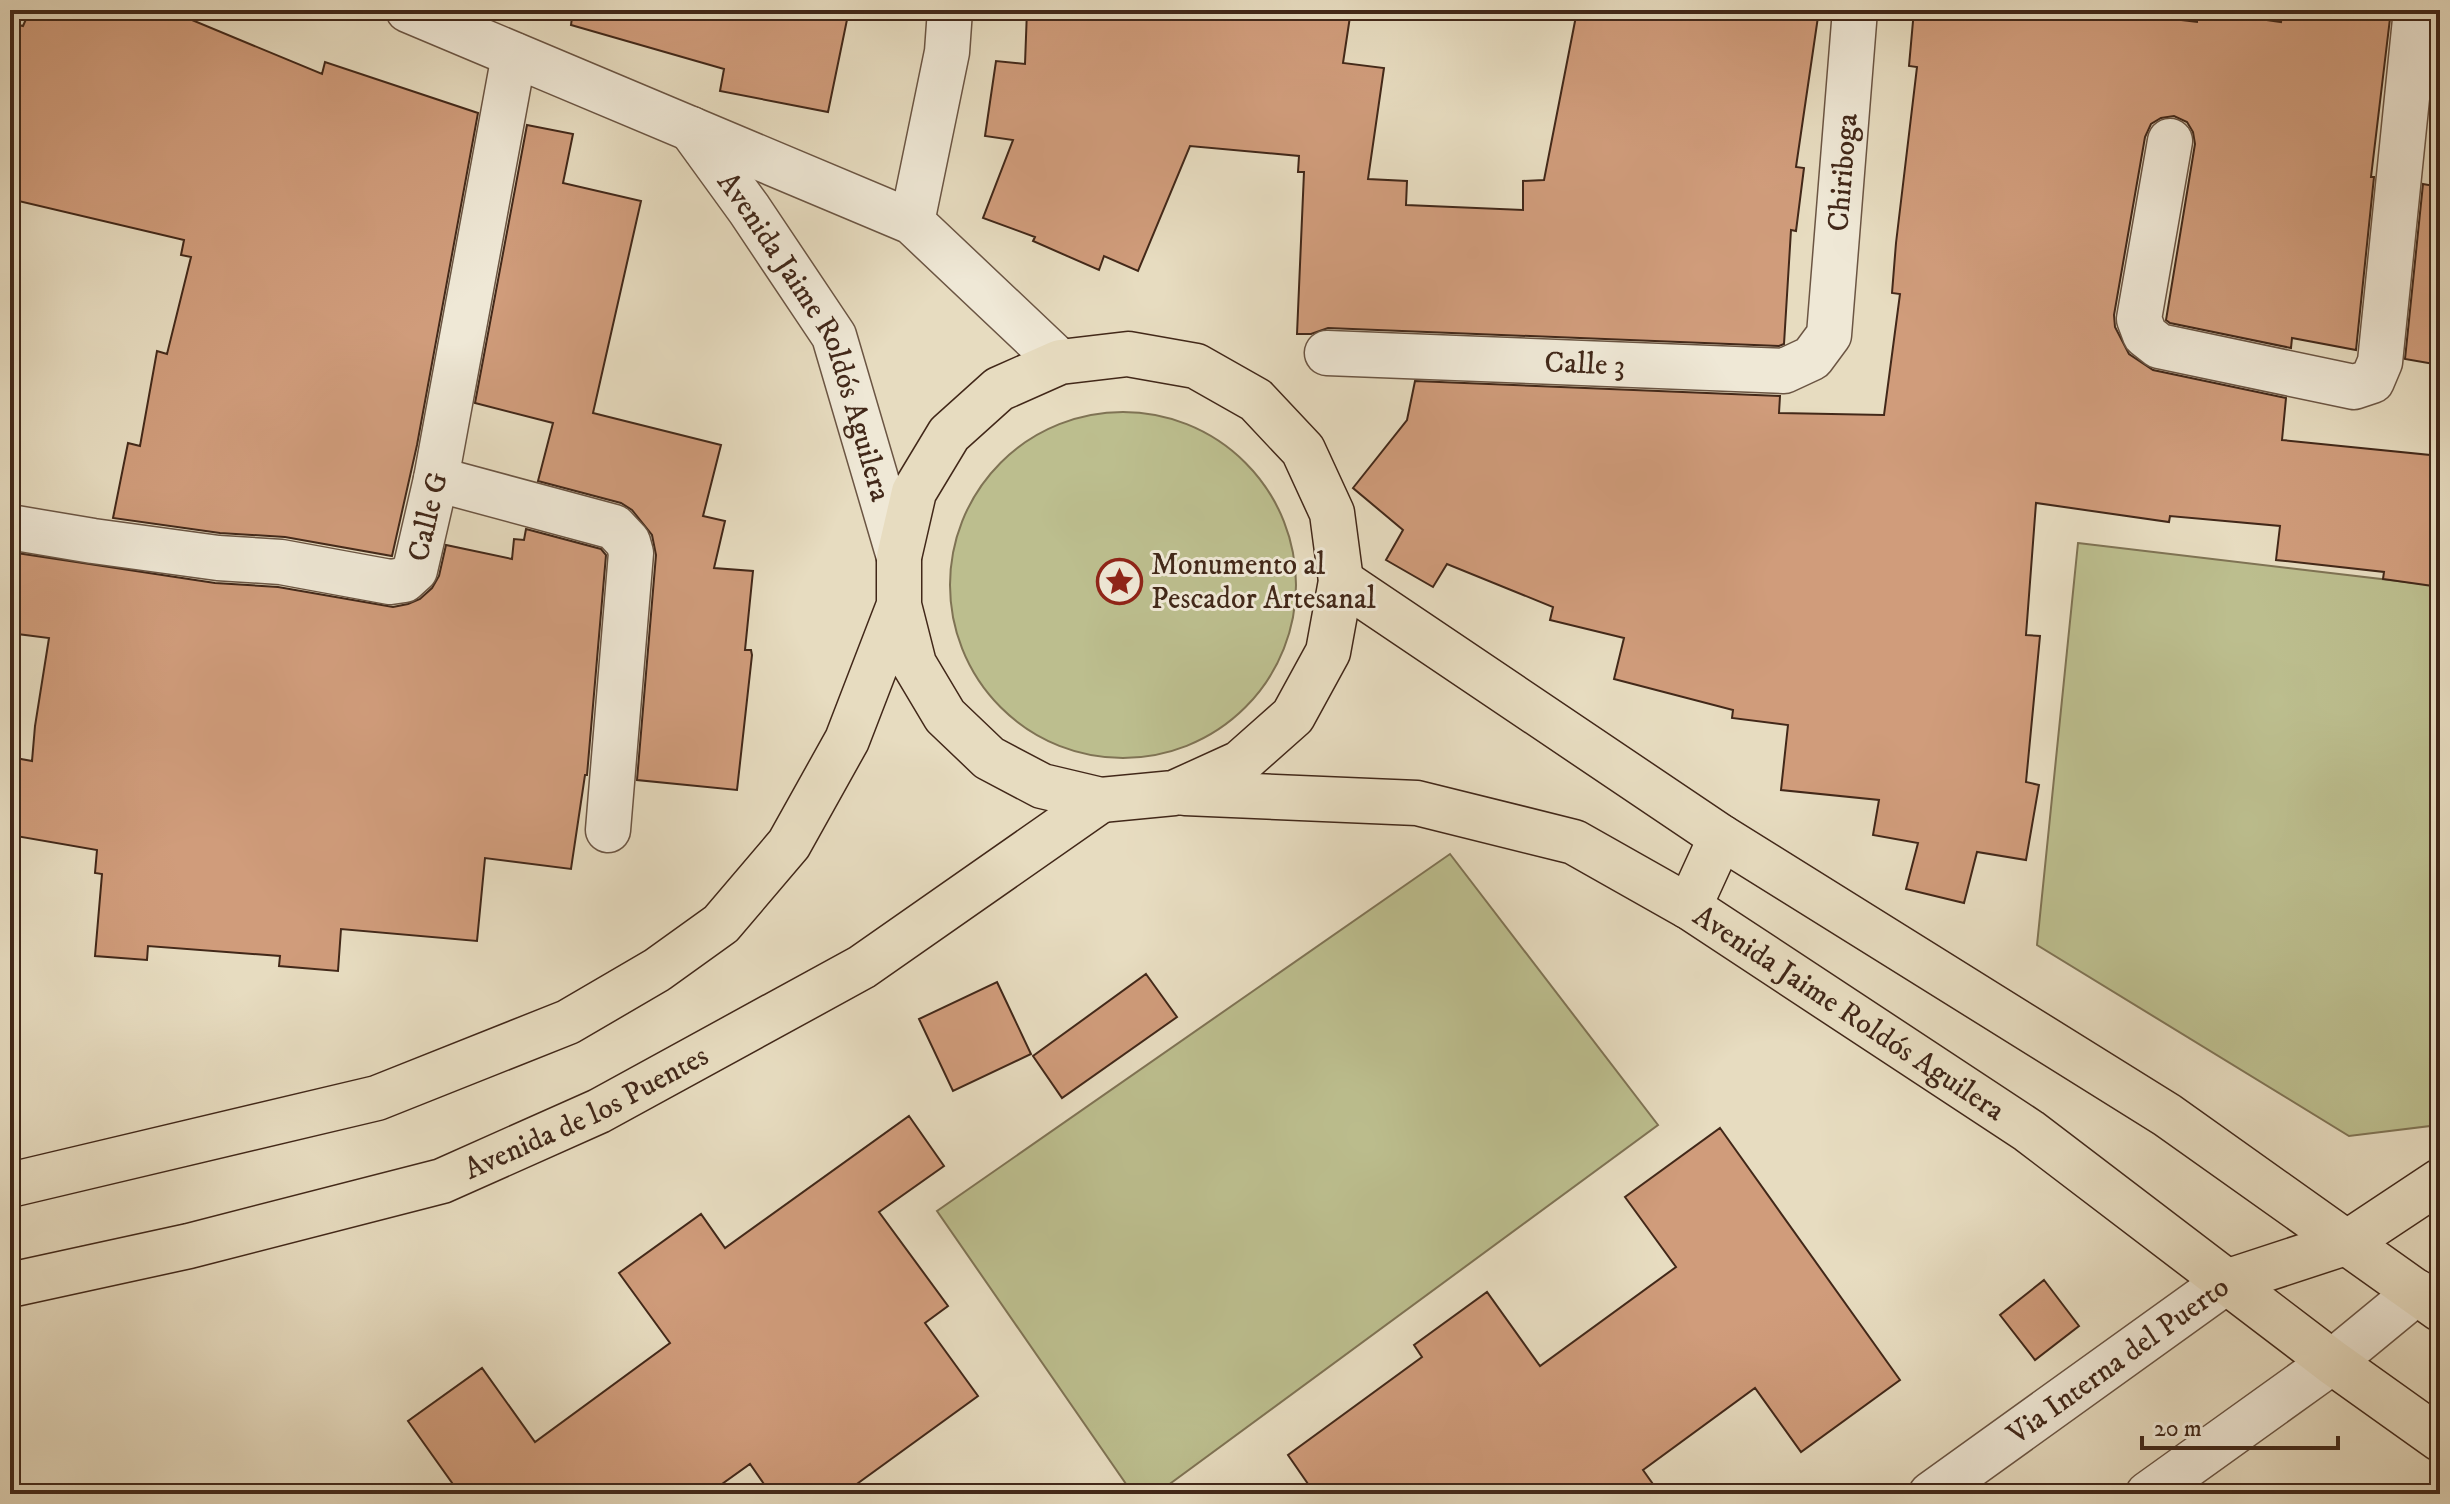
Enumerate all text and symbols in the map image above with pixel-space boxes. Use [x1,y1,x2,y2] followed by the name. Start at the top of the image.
[1820,112,1867,233] street label: Chiriboga
[708,165,899,506] street label: Avenida Jaime Roldós Aguilera
[1544,345,1626,385] street label: Calle 3
[401,469,457,565] street label: Calle G
[1151,547,1376,618] place label: Monumento al Pescador Artesanal
[1096,557,1144,605] place icon: Monumento al Pescador Artesanal
[1686,898,2011,1130] street label: Avenida Jaime Roldós Aguilera
[459,1038,715,1189] street label: Avenida de los Puentes
[2000,1269,2237,1454] street label: Via Interna del Puerto
[2142,1400,2338,1450] scale bar
[2154,1414,2202,1444] text: 20 m

